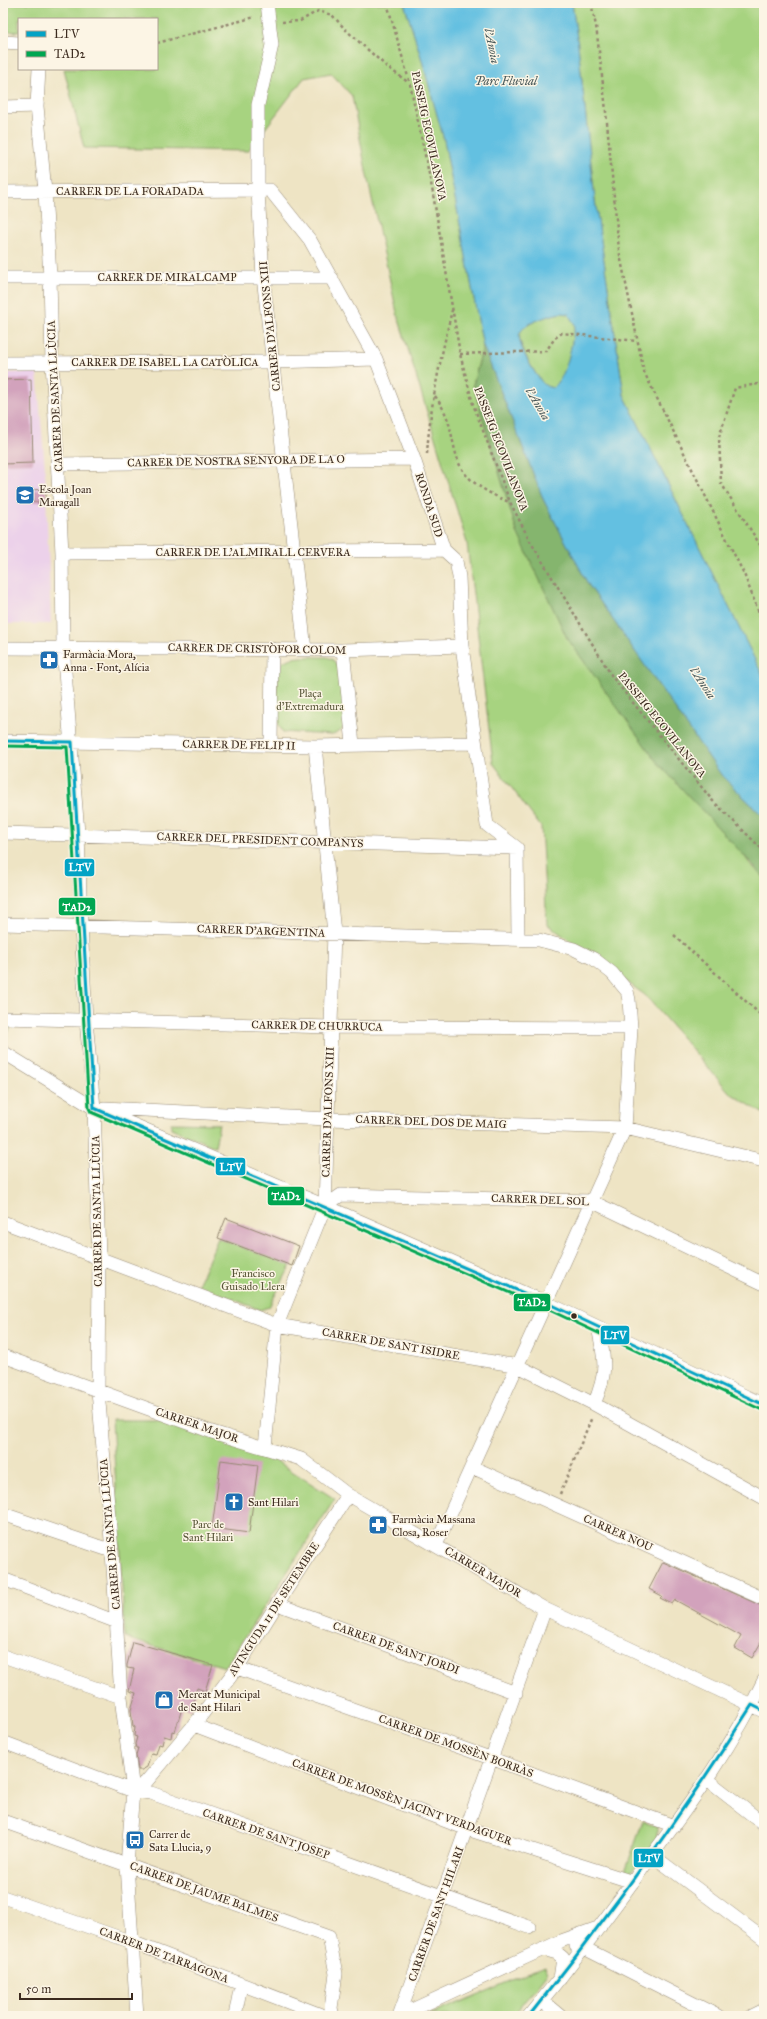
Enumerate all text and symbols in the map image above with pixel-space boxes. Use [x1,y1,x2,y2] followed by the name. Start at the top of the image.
[18,18,158,70] legend
[481,26,503,65] water label: l'Anoia
[54,27,80,41] text: LTV
[54,47,86,61] text: TAD2
[409,70,449,203] street label: PASSEIG ECOVILANOVA
[475,74,539,88] water label: Parc Fluvial
[56,185,204,198] street label: CARRER DE LA FORADADA
[257,260,283,392] street label: CARRER D'ALFONS XIII
[97,271,237,284] street label: CARRER DE MIRALCAMP
[44,319,65,472] street label: CARRER DE SANTA LLÙCIA
[71,355,259,369] street label: CARRER DE ISABEL LA CATÒLICA
[522,384,553,423] water label: l'Anoia
[471,385,531,514] street label: PASSEIG ECOVILANOVA
[127,453,345,469] street label: CARRER DE NOSTRA SENYORA DE LA O
[412,471,446,539] street label: RONDA SUD
[39,483,92,509] place label: Escola Joan Maragall
[14,484,36,506] school or university icon: Escola Joan Maragall
[155,546,351,559] street label: CARRER DE L'ALMIRALL CERVERA
[168,640,346,657] street label: CARRER DE CRISTÒFOR COLOM
[62,648,150,674] place label: Farmàcia Mora, Anna - Font, Alícia
[38,649,60,671] pharmacy icon: Farmàcia Mora, Anna - Font, Alícia
[687,664,719,702] water label: l'Anoia
[615,670,709,781] street label: PASSEIG ECOVILANOVA
[276,687,344,713] park label: Plaça d'Extremadura
[182,738,296,752] street label: CARRER DE FELIP II
[156,830,364,850] street label: CARRER DEL PRESIDENT COMPANYS
[64,858,95,877] line badge: LTV
[68,861,93,874] text: LTV
[58,897,96,916] line badge: TAD2
[62,901,92,914] text: TAD2
[197,922,326,940] street label: CARRER D'ARGENTINA
[251,1018,383,1034] street label: CARRER DE CHURRUCA
[319,1046,337,1178] street label: CARRER D'ALFONS XIII
[355,1113,507,1131] street label: CARRER DEL DOS DE MAIG
[88,1135,105,1287] street label: CARRER DE SANTA LLÙCIA
[215,1157,246,1176] line badge: LTV
[219,1161,244,1174] text: LTV
[267,1186,305,1206] line badge: TAD2
[271,1190,301,1203] text: TAD2
[491,1192,589,1208] street label: CARRER DEL SOL
[221,1267,285,1293] park label: Francisco Guisado Llera
[513,1293,551,1312] line badge: TAD2
[517,1296,547,1309] text: TAD2
[569,1311,579,1321] unlabelled marker
[321,1325,461,1363] street label: CARRER DE SANT ISIDRE
[600,1325,630,1345] line badge: LTV
[603,1329,628,1342] text: LTV
[153,1405,241,1446] street label: CARRER MAJOR
[96,1457,123,1610] street label: CARRER DE SANTA LLÙCIA
[223,1491,245,1513] church icon: Sant Hilari
[248,1496,298,1509] place label: Sant Hilari
[581,1512,655,1554] street label: CARRER NOU
[392,1513,476,1539] place label: Farmàcia Massana Closa, Roser
[367,1514,389,1536] pharmacy icon: Farmàcia Massana Closa, Roser
[183,1518,233,1544] park label: Parc de Sant Hilari
[225,1540,322,1679] street label: AVINGUDA 11 DE SETEMBRE
[442,1544,524,1601] street label: CARRER MAJOR
[331,1619,461,1678] street label: CARRER DE SANT JORDI
[178,1688,260,1714] place label: Mercat Municipal de Sant Hilari
[153,1689,175,1711] shop icon: Mercat Municipal de Sant Hilari
[377,1711,536,1780] street label: CARRER DE MOSSÈN BORRÀS
[290,1755,514,1849] street label: CARRER DE MOSSÈN JACINT VERDAGUER
[201,1806,332,1863] street label: CARRER DE SANT JOSEP
[149,1828,212,1854] place label: Carrer de Sata Llucia, 9
[124,1829,146,1851] bus stop icon: Carrer de Sata Llucia, 9
[405,1844,467,1983] street label: CARRER DE SANT HILARI
[633,1848,664,1868] line badge: LTV
[637,1852,662,1865] text: LTV
[128,1859,280,1926] street label: CARRER DE JAUME BALMES
[98,1924,231,1986] street label: CARRER DE TARRAGONA
[20,1975,132,2001] scale bar
[26,1982,51,1996] text: 50 m

